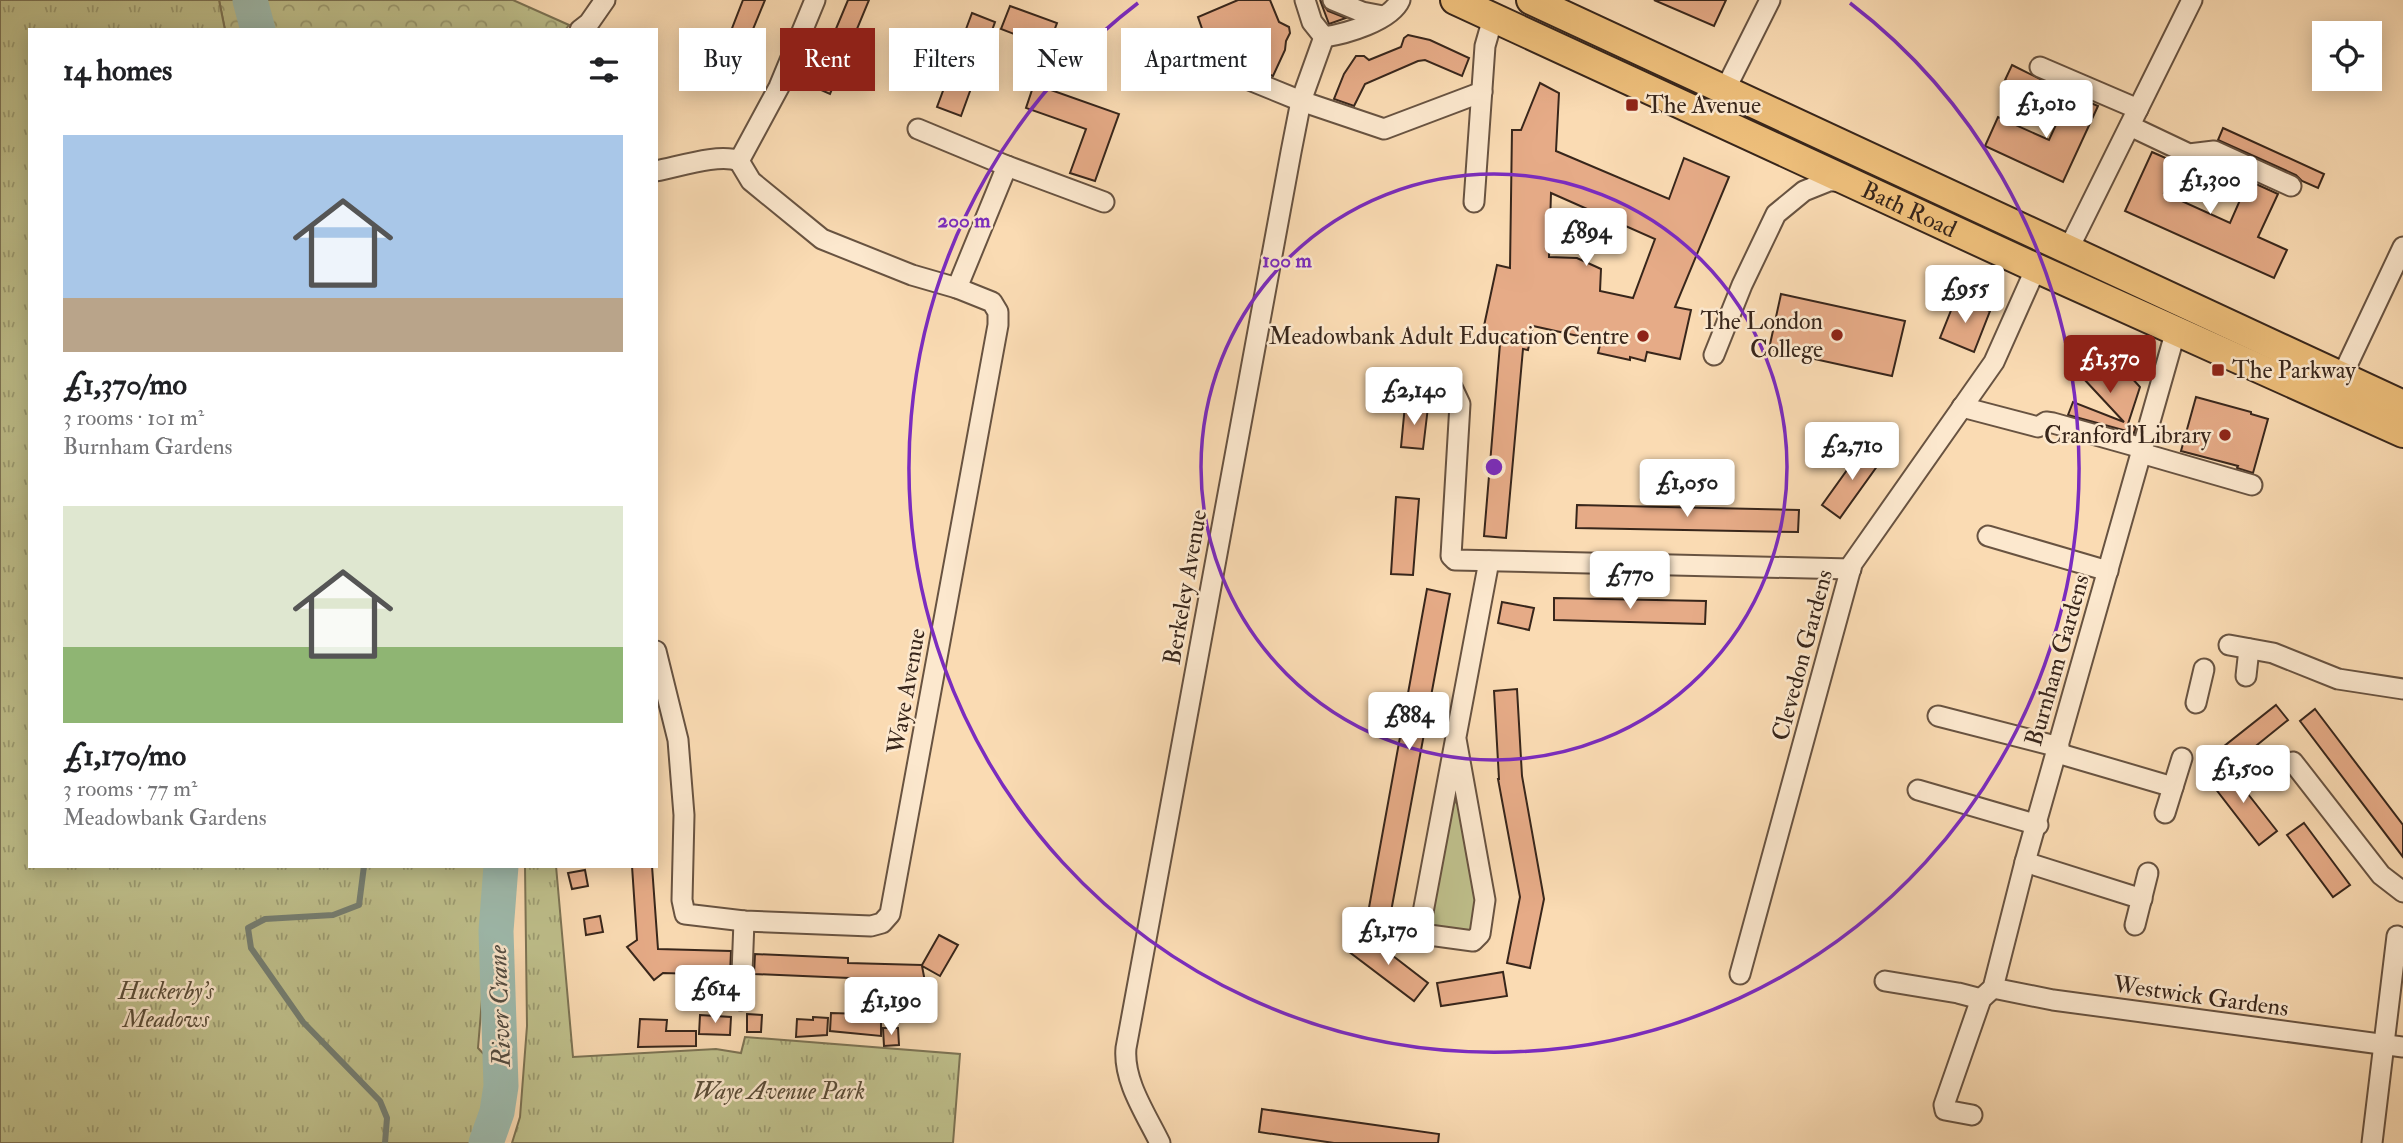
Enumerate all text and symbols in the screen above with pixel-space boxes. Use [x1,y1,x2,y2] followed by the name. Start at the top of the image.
[2312,21,2382,91] map controls
[2312,21,2382,91] button: locate
[679,28,766,91] chip: Buy
[780,28,875,91] chip: Rent
[889,28,999,91] chip: Filters
[1013,28,1107,91] chip: New
[1121,28,1271,91] chip: Apartment
[585,51,623,89] icon: filters
[63,52,172,89] text: 14 homes
[1989,80,2103,140] pin: £1,010
[2016,88,2076,117] text: £1,010
[1646,90,1761,121] place label: The Avenue
[1624,97,1640,113] marker: The Avenue
[2153,156,2267,216] pin: £1,300
[2179,164,2241,193] text: £1,300
[1856,175,1961,245] street label: Bath Road
[280,180,406,306] icon: home
[938,207,991,234] text: 200 m
[1545,208,1627,268] pin: £894
[1561,216,1611,245] text: £894
[1262,247,1313,274] text: 100 m
[1924,266,2006,325] pin: £955
[1941,273,1989,302] text: £955
[1700,306,1823,365] place label: The London College
[1269,321,1629,352] place label: Meadowbank Adult Education Centre
[1829,327,1845,343] marker: The London College
[1635,328,1651,344] marker: Meadowbank Adult Education Centre
[2053,336,2167,395] pin: £1,370
[2080,343,2140,372] text: £1,370
[2232,355,2356,386] place label: The Parkway
[2210,362,2226,378] marker: The Parkway
[63,366,187,403] text: £1,370/mo
[1357,368,1471,427] pin: £2,140
[1381,375,1447,404] text: £2,140
[63,403,204,432] text: 3 rooms · 101 m²
[2044,420,2211,451] place label: Cranford Library
[1795,422,1909,482] pin: £2,710
[2217,427,2233,443] marker: Cranford Library
[1821,430,1883,459] text: £2,710
[63,432,233,461] text: Burnham Gardens
[1482,455,1506,479] centre of rings
[1630,460,1744,519] pin: £1,050
[1656,467,1718,496] text: £1,050
[1157,507,1214,667] street label: Berkeley Avenue
[280,551,406,677] icon: home
[1589,552,1671,611] pin: £770
[1606,559,1654,588] text: £770
[1765,566,1840,744] street label: Clevedon Gardens
[2018,571,2097,749] street label: Burnham Gardens
[880,626,933,757] street label: Waye Avenue
[1368,692,1450,752] pin: £884
[1384,700,1434,729] text: £884
[63,737,186,774] text: £1,170/mo
[2186,746,2300,805] pin: £1,500
[2212,753,2274,782] text: £1,500
[63,774,198,803] text: 3 rooms · 77 m²
[63,803,267,832] text: Meadowbank Gardens
[1331,908,1445,967] pin: £1,170
[1358,915,1418,944] text: £1,170
[482,944,518,1068] water label: River Crane
[674,965,756,1025] pin: £614
[2110,969,2291,1024] street label: Westwick Gardens
[691,973,739,1002] text: £614
[117,976,214,1035] park label: Huckerby's Meadows
[834,978,948,1037] pin: £1,190
[861,985,921,1014] text: £1,190
[693,1076,865,1107] park label: Waye Avenue Park

